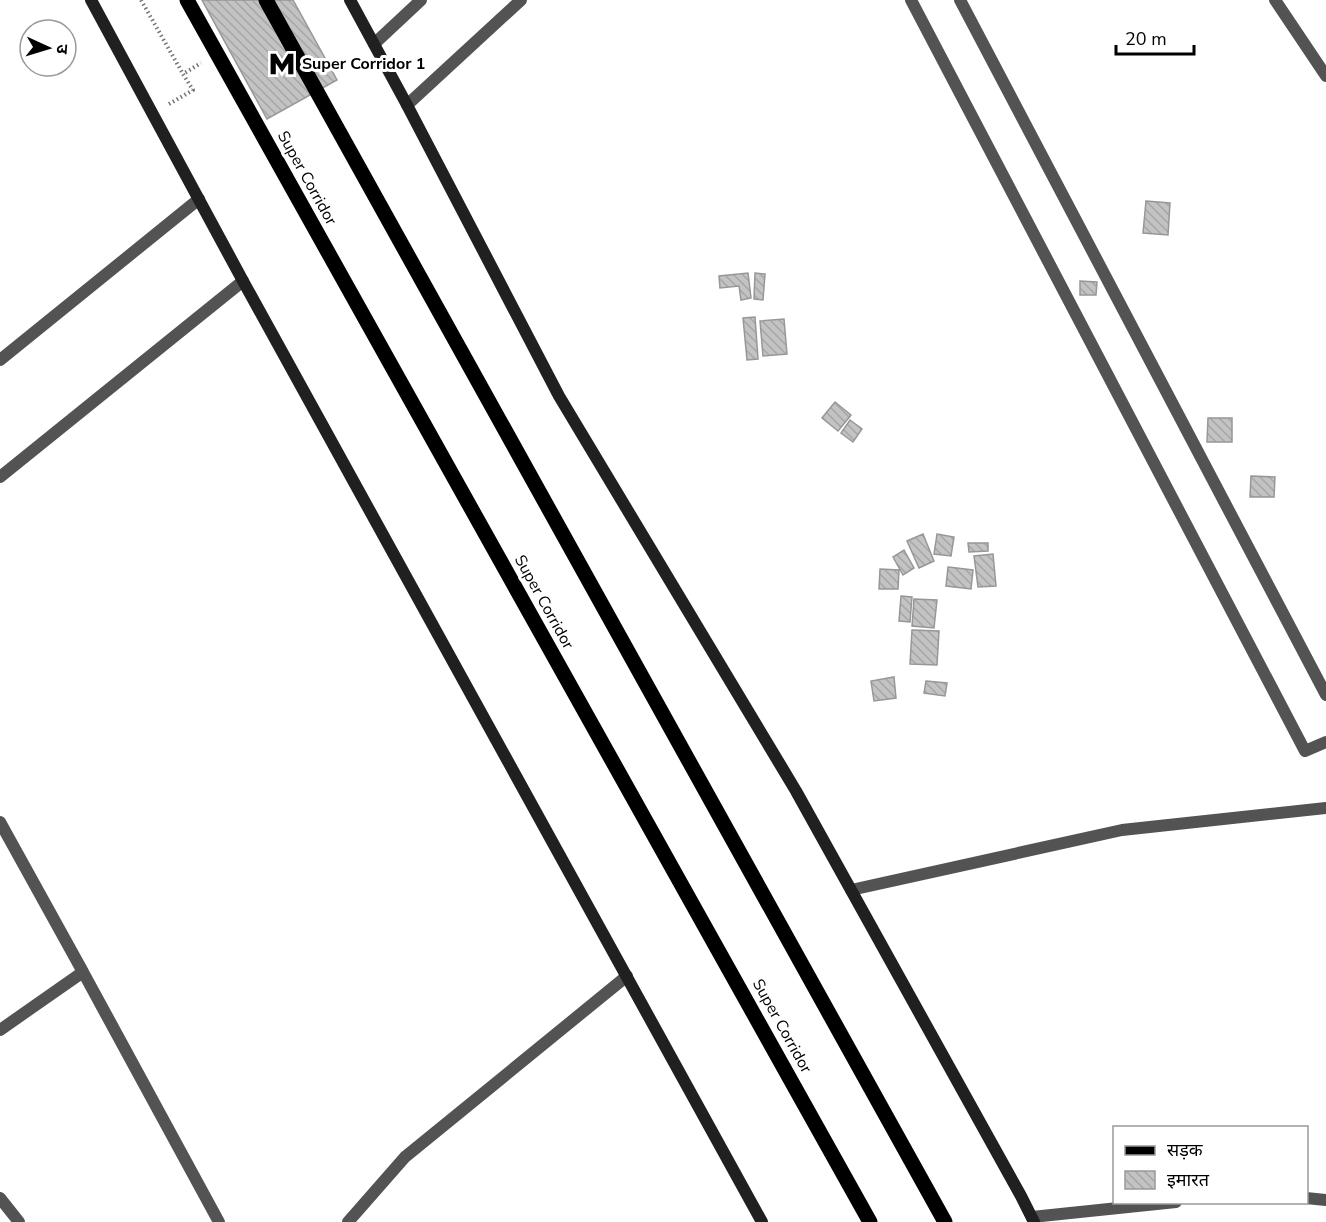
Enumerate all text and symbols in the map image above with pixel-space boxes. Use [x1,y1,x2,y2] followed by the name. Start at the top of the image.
[18,18,78,78] north arrow
[1116,18,1194,56] scale bar
[1125,27,1167,51] text: 20 m
[51,44,73,55] text: उ
[267,49,297,79] metro station icon: Super Corridor 1
[302,53,425,75] place label: Super Corridor 1
[272,127,342,229] street label: Super Corridor
[509,551,579,653] street label: Super Corridor
[747,975,817,1077] street label: Super Corridor
[1113,1126,1308,1204] legend
[1167,1138,1204,1162] text: सड़क
[1167,1168,1210,1192] text: इमारत

